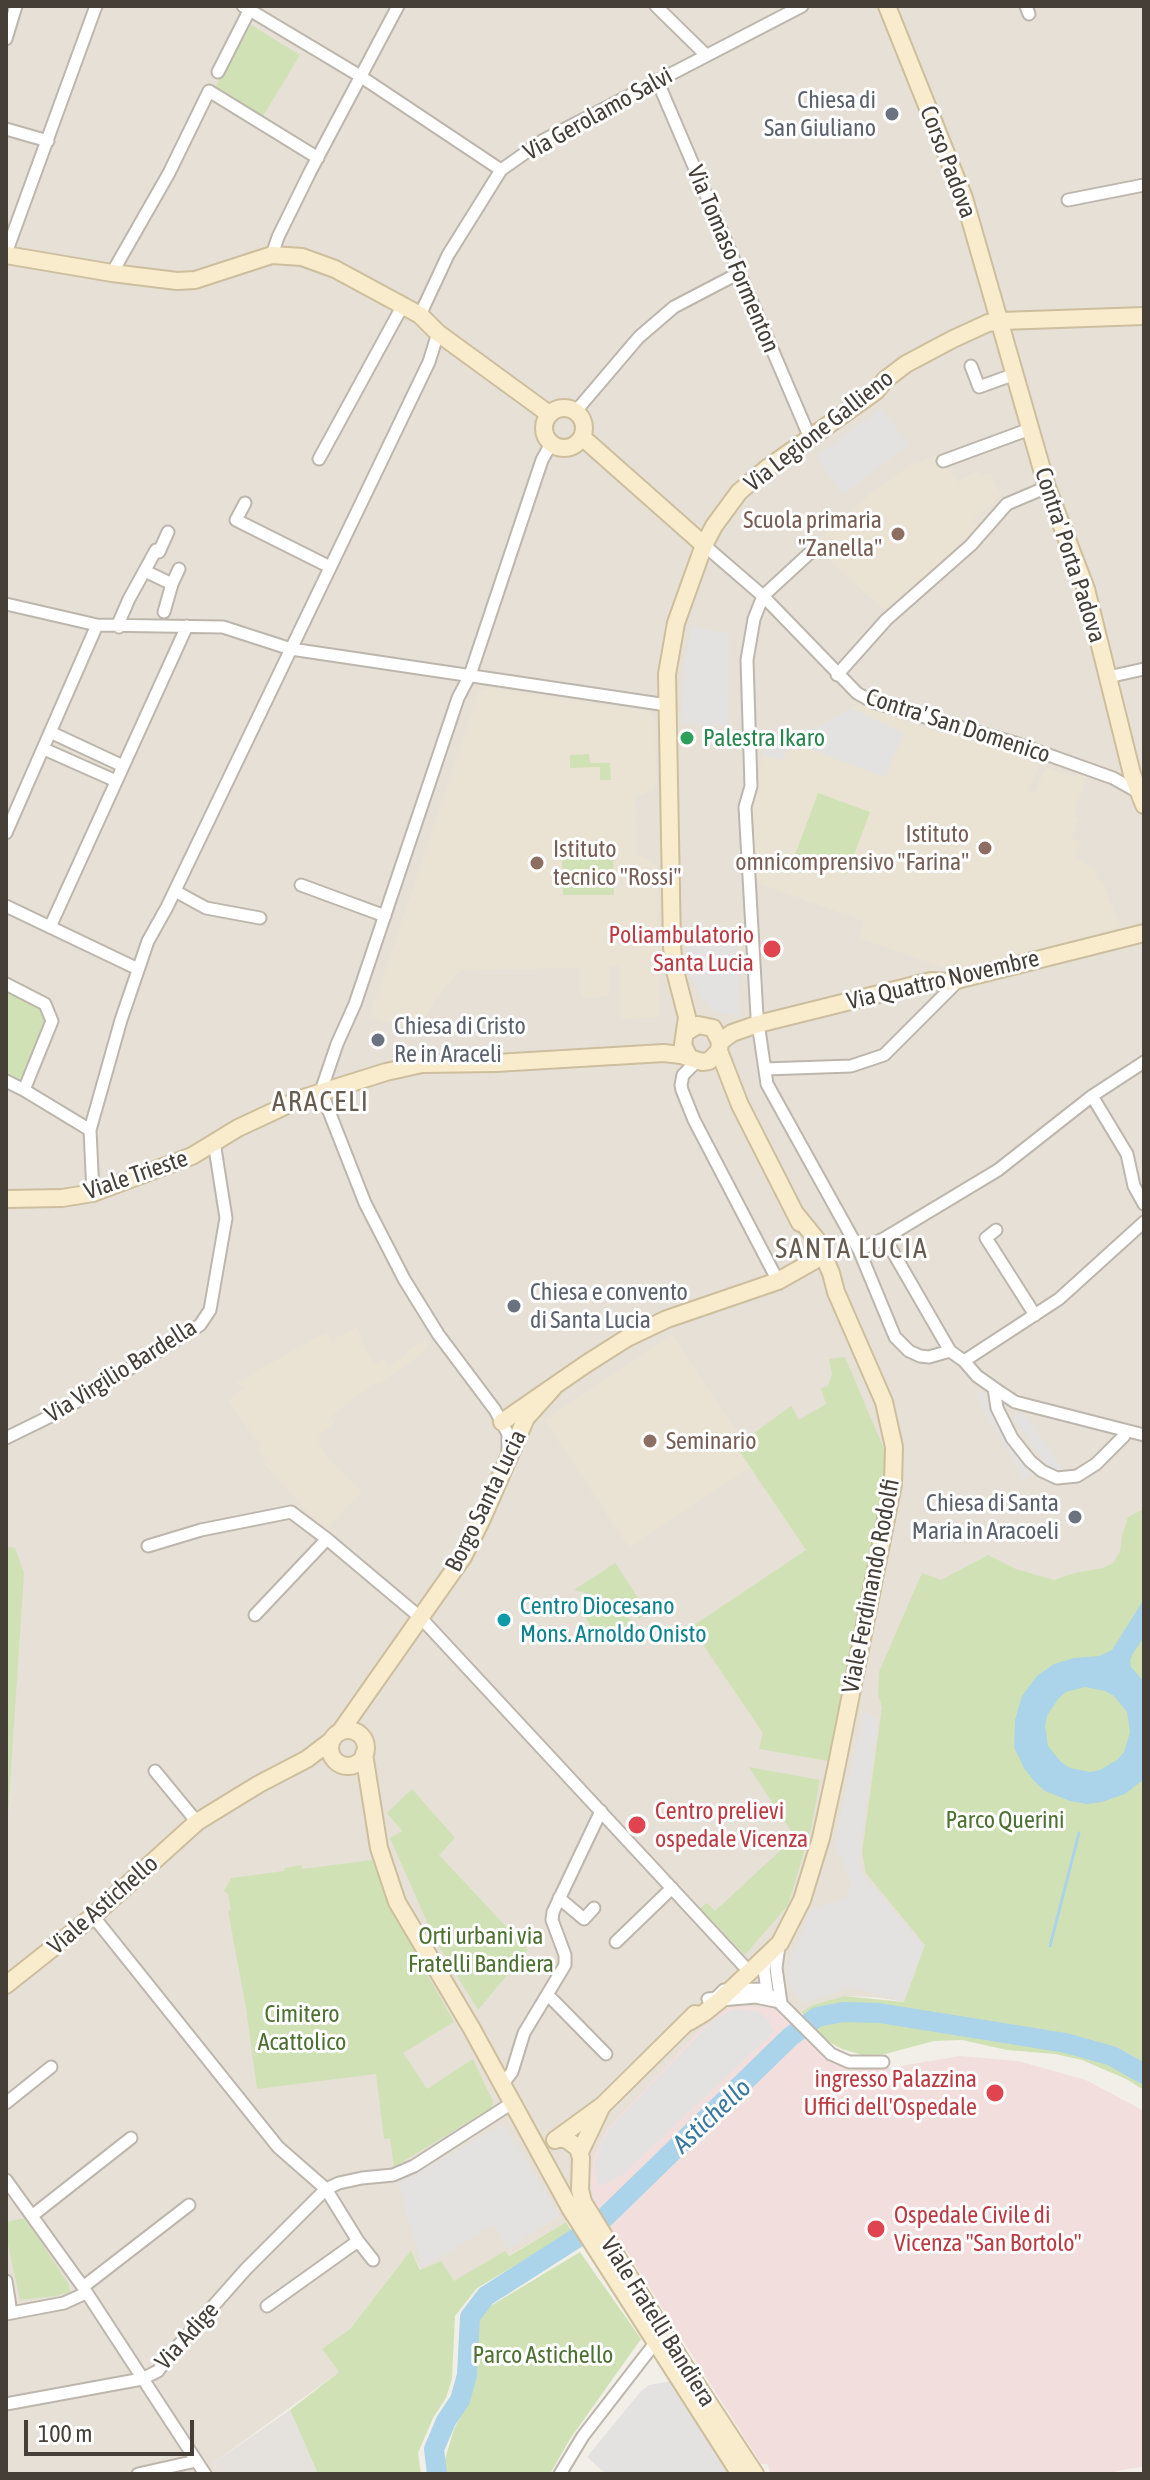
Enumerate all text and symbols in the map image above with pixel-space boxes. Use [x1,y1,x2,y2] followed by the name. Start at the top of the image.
[518,61,678,167] street label: Via Gerolamo Salvi
[764,86,876,142] place label: Chiesa di San Giuliano
[913,102,983,222] street label: Corso Padova
[883,105,901,123] marker: Chiesa di San Giuliano
[681,161,785,357] street label: Via Tomaso Formenton
[739,364,899,498] street label: Via Legione Gallieno
[1028,464,1112,646] street label: Contra' Porta Padova
[743,506,882,562] place label: Scuola primaria "Zanella"
[889,525,907,543] marker: Scuola primaria "Zanella"
[862,683,1054,769] street label: Contra' San Domenico
[703,724,825,752] place label: Palestra Ikaro
[678,729,696,747] marker: Palestra Ikaro
[735,820,969,876] place label: Istituto omnicomprensivo "Farina"
[553,835,681,891] place label: Istituto tecnico "Rossi"
[976,839,994,857] marker: Istituto omnicomprensivo "Farina"
[528,854,546,872] marker: Istituto tecnico "Rossi"
[609,921,754,977] place label: Poliambulatorio Santa Lucia
[761,938,783,960] marker: Poliambulatorio Santa Lucia
[844,944,1042,1016] street label: Via Quattro Novembre
[394,1012,526,1068] place label: Chiesa di Cristo Re in Araceli
[369,1031,387,1049] marker: Chiesa di Cristo Re in Araceli
[272,1085,370,1119] district label: ARACELI
[81,1144,191,1206] street label: Viale Trieste
[775,1232,929,1266] district label: SANTA LUCIA
[530,1278,688,1334] place label: Chiesa e convento di Santa Lucia
[505,1297,523,1315] marker: Chiesa e convento di Santa Lucia
[40,1313,202,1429] street label: Via Virgilio Bardella
[439,1425,533,1577] street label: Borgo Santa Lucia
[666,1427,756,1455] place label: Seminario
[641,1432,659,1450] marker: Seminario
[836,1476,906,1696] street label: Viale Ferdinando Rodolfi
[912,1489,1059,1545] place label: Chiesa di Santa Maria in Aracoeli
[1066,1508,1084,1526] marker: Chiesa di Santa Maria in Aracoeli
[520,1592,706,1648] place label: Centro Diocesano Mons. Arnoldo Onisto
[495,1611,513,1629] marker: Centro Diocesano Mons. Arnoldo Onisto
[655,1797,808,1853] place label: Centro prelievi ospedale Vicenza
[945,1806,1065,1834] park label: Parco Querini
[626,1814,648,1836] marker: Centro prelievi ospedale Vicenza
[42,1849,164,1961] street label: Viale Astichello
[408,1922,554,1978] park label: Orti urbani via Fratelli Bandiera
[258,2000,346,2056] park label: Cimitero Acattolico
[804,2065,977,2121] place label: ingresso Palazzina Uffici dell'Ospedale
[667,2072,757,2160] water label: Astichello
[984,2082,1006,2104] marker: ingresso Palazzina Uffici dell'Ospedale
[894,2201,1081,2257] place label: Ospedale Civile di Vicenza "San Bortolo"
[865,2218,887,2240] marker: Ospedale Civile di Vicenza "San Bortolo"
[594,2232,722,2412] street label: Viale Fratelli Bandiera
[149,2296,225,2376] street label: Via Adige
[473,2341,613,2369] park label: Parco Astichello
[28,2404,198,2454] scale bar
[38,2420,92,2447] text: 100 m

